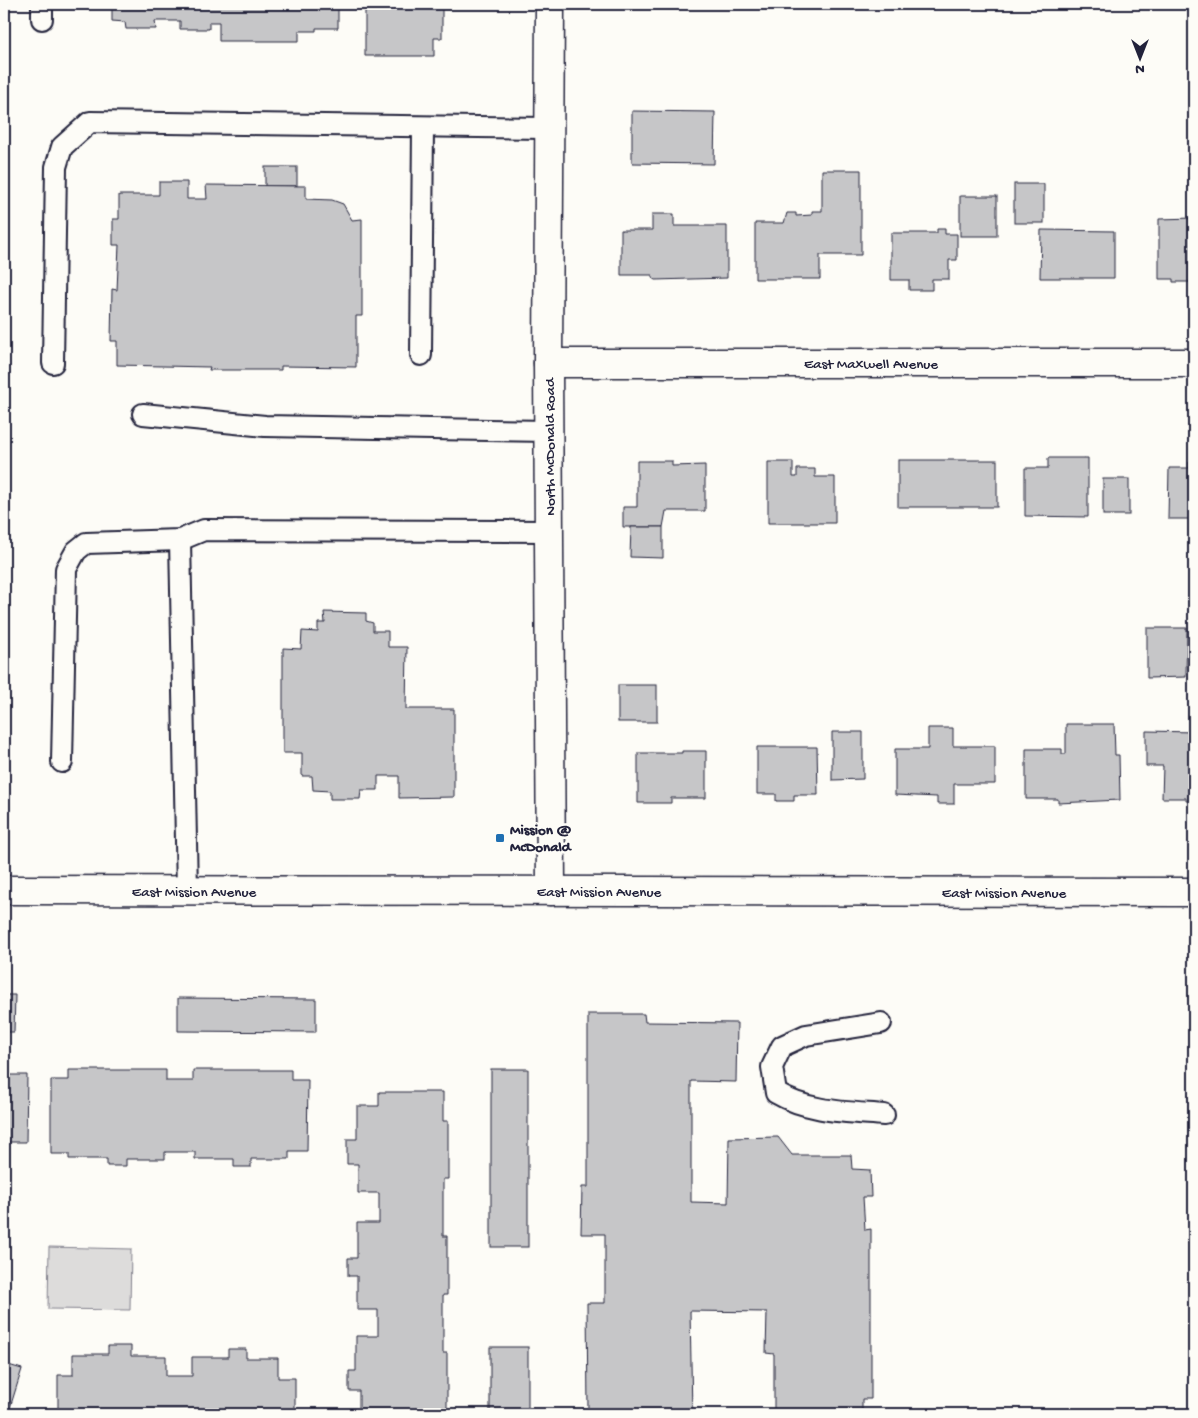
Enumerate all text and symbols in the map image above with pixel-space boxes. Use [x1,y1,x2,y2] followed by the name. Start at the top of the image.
[1116,32,1166,82] north arrow
[1135,60,1145,77] text: N
[804,356,938,374] street label: East Maxwell Avenue
[542,377,560,516] street label: North McDonald Road
[510,822,573,857] place label: Mission @ McDonald
[494,832,506,844] marker: Mission @ McDonald
[132,884,256,902] street label: East Mission Avenue
[537,884,661,902] street label: East Mission Avenue
[942,885,1066,903] street label: East Mission Avenue

